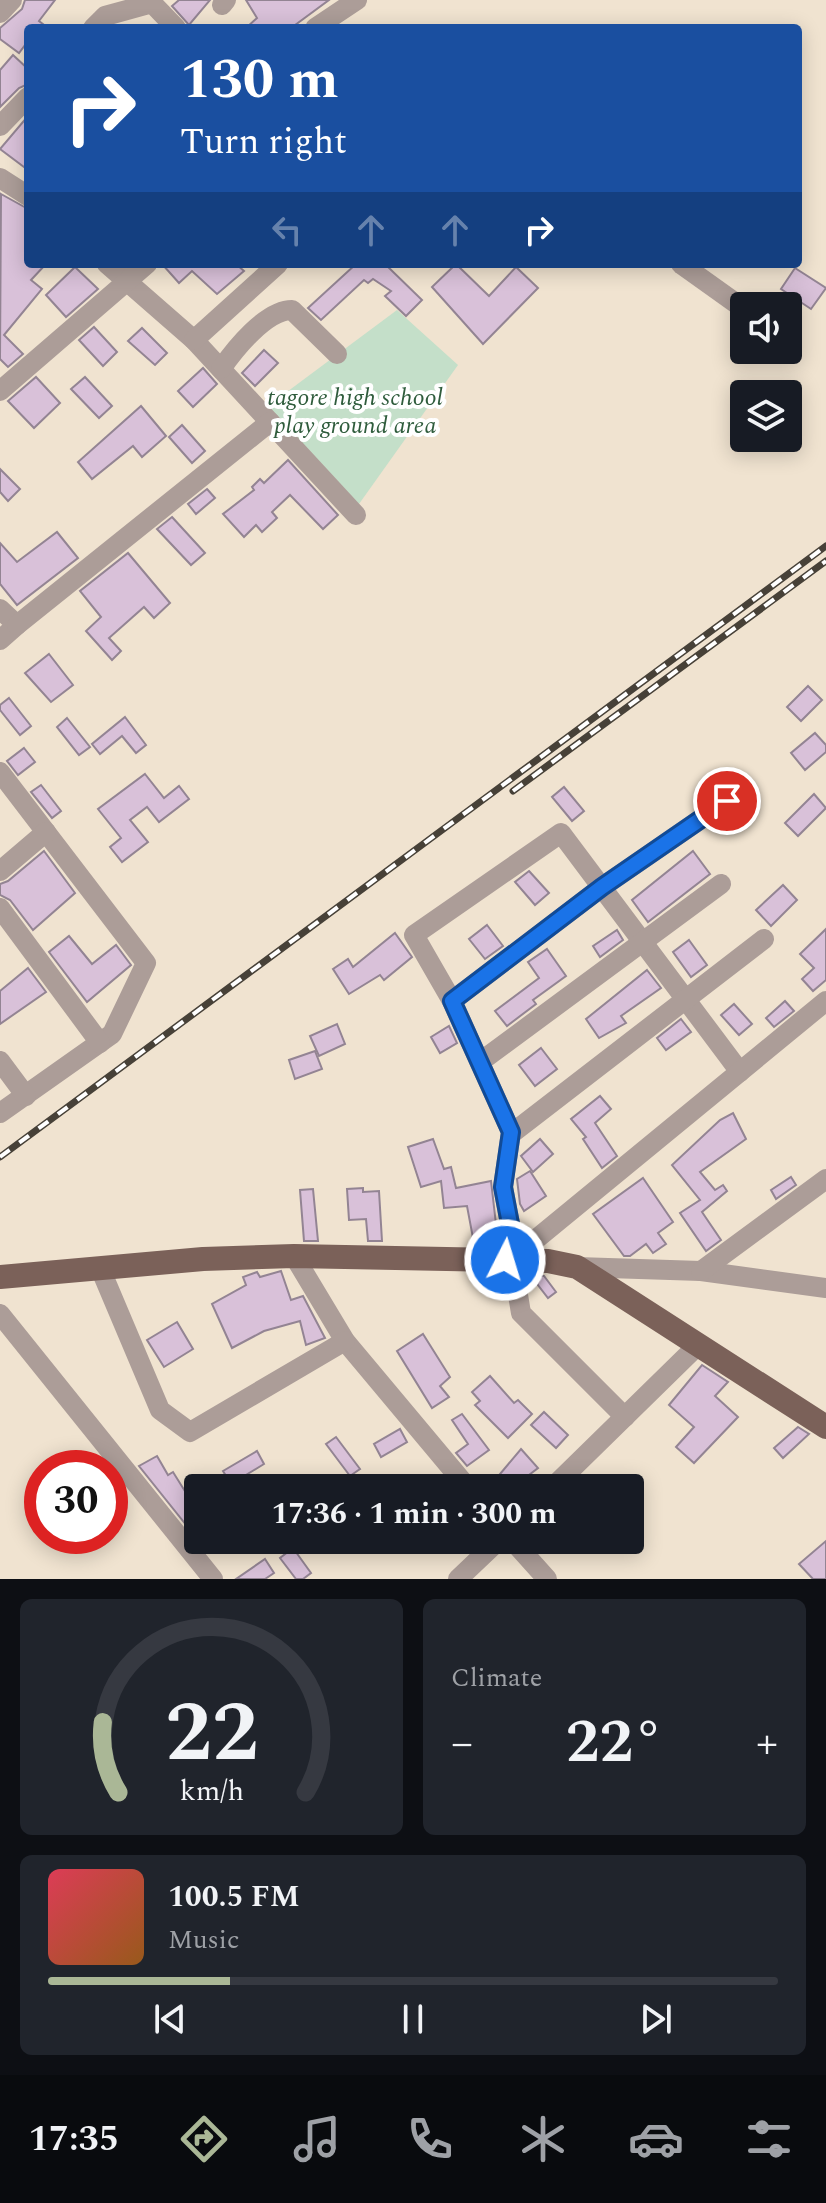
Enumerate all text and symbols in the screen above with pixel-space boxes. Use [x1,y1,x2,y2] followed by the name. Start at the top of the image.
[180,38,339,123] text: 130 m
[48,56,152,160] icon: right
[180,115,347,170] text: Turn right
[265,208,309,252] icon: left
[349,208,393,252] icon: ahead
[433,208,477,252] icon: ahead
[517,208,561,252] icon: right
[730,292,802,452] map controls
[730,292,802,364] button: sound
[267,380,443,444] park label: tagore high school play ground area
[730,380,802,452] button: layers
[693,767,761,835] pin
[705,779,749,823] icon: arrive
[463,1218,547,1302] position arrow
[24,1450,128,1554] speed limit sign: 30
[271,1491,557,1537] text: 17:36 · 1 min · 300 m
[451,1658,542,1698] text: Climate
[165,1671,258,1798] text: 22
[566,1697,663,1789] text: 22°
[451,1710,473,1777] text: −
[756,1710,778,1777] text: +
[179,1770,244,1813] text: km/h
[168,1874,300,1920] text: 100.5 FM
[168,1920,239,1960] text: Music
[148,1997,192,2041] icon: previous
[391,1997,435,2041] icon: pause
[634,1997,678,2041] icon: next
[176,2111,232,2167] icon: directions
[289,2111,345,2167] icon: music
[402,2111,458,2167] icon: phone
[515,2111,571,2167] icon: climate
[628,2111,684,2167] icon: car
[741,2111,797,2167] icon: filters
[29,2112,119,2167] text: 17:35

